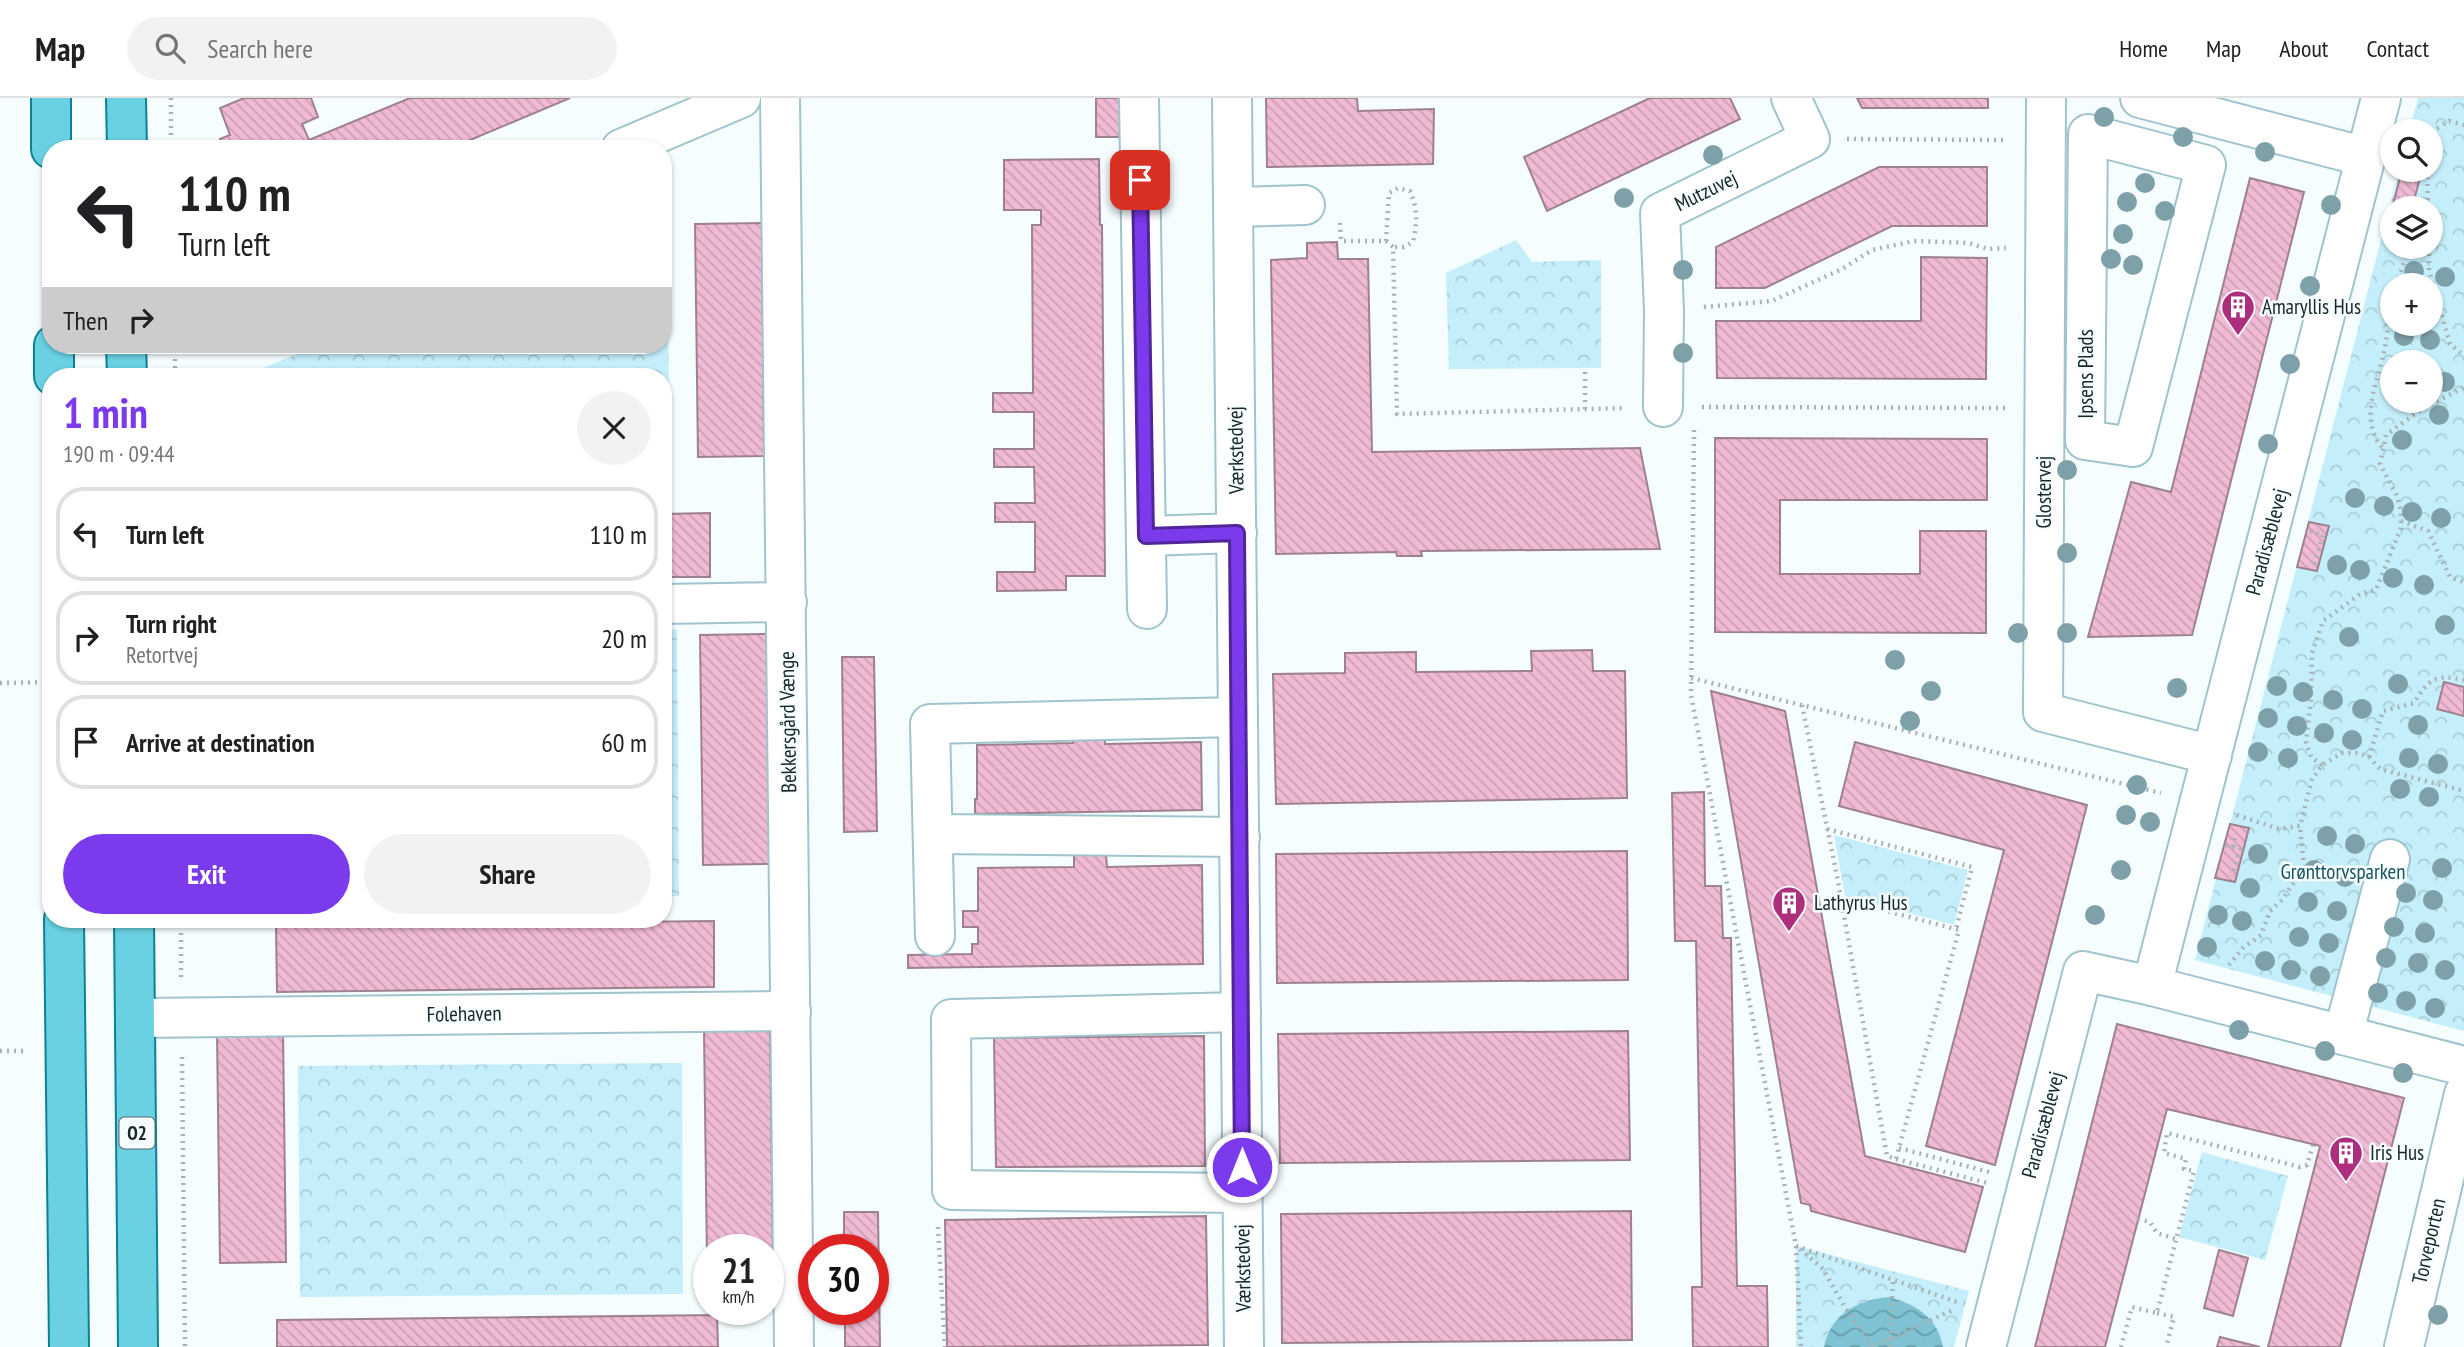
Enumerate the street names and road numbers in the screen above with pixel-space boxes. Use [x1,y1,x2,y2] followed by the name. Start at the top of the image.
[1670,164,1741,217] street label: Mutzuvej
[2072,329,2099,419] street label: Ipsens Plads
[1221,406,1250,495] street label: Værkstedvej
[2030,456,2057,528] street label: Glostervej
[2239,486,2294,598] street label: Paradisæblevej
[773,651,802,793] street label: Bekkersgård Vænge
[426,999,502,1028] street label: Folehaven
[2015,1069,2070,1181] street label: Paradisæblevej
[120,1118,154,1148] road number: O2
[2406,1196,2451,1286] street label: Torveporten
[1228,1224,1257,1313] street label: Værkstedvej

